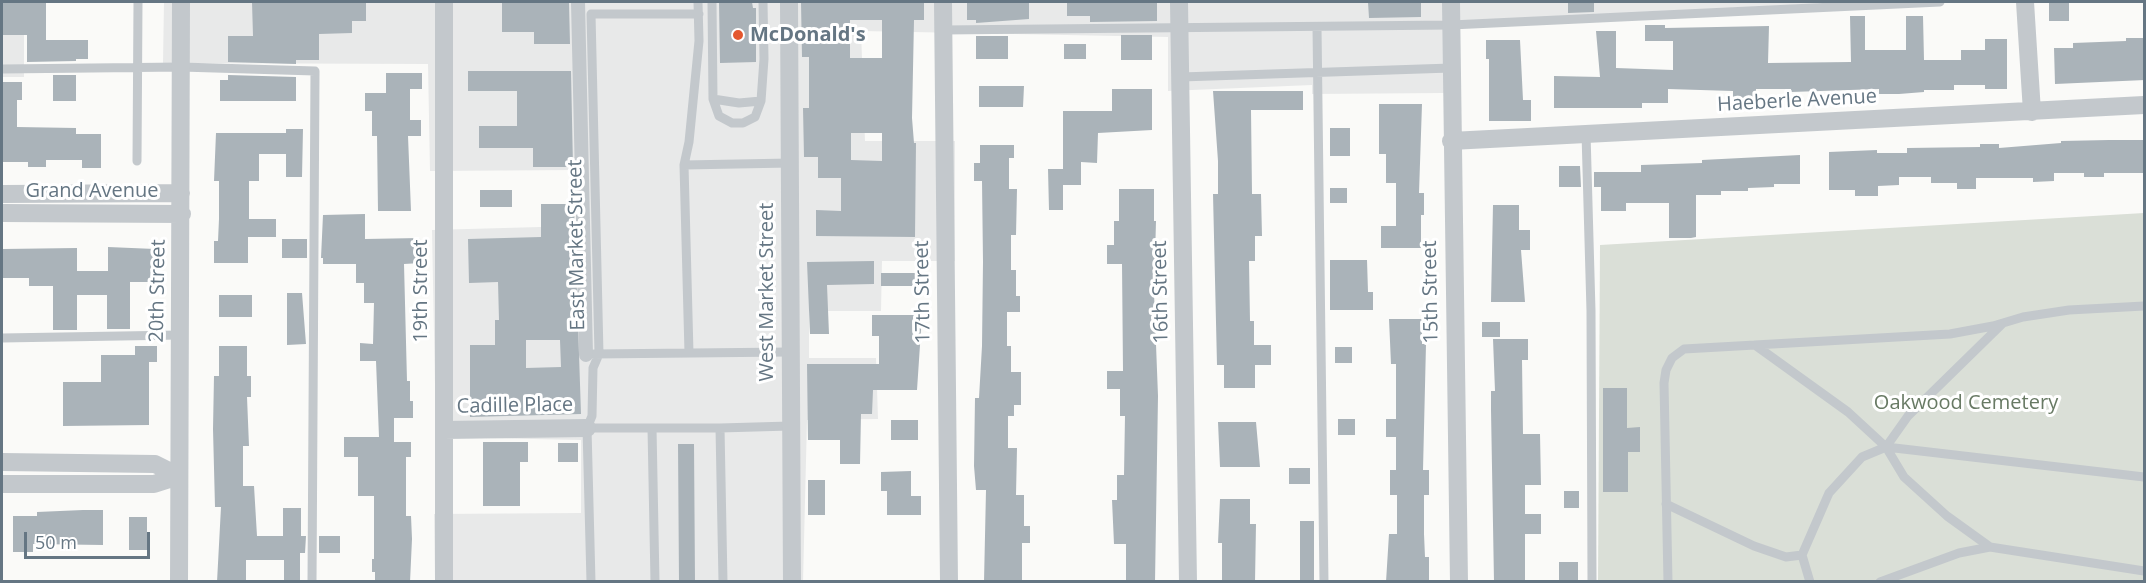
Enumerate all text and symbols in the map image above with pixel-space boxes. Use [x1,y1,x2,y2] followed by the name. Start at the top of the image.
[750,23,866,47] place label: McDonald's
[731,28,745,42] marker: McDonald's
[1717,85,1877,117] street label: Haeberle Avenue
[564,159,590,331] street label: East Market Street
[25,179,159,203] street label: Grand Avenue
[755,203,779,381] street label: West Market Street
[145,239,171,343] street label: 20th Street
[409,239,433,343] street label: 19th Street
[910,240,936,344] street label: 17th Street
[1148,240,1174,344] street label: 16th Street
[1418,240,1444,344] street label: 15th Street
[1874,391,2058,415] park label: Oakwood Cemetery
[457,393,573,419] street label: Cadille Place
[27,520,153,558] scale bar
[35,530,77,554] text: 50 m

